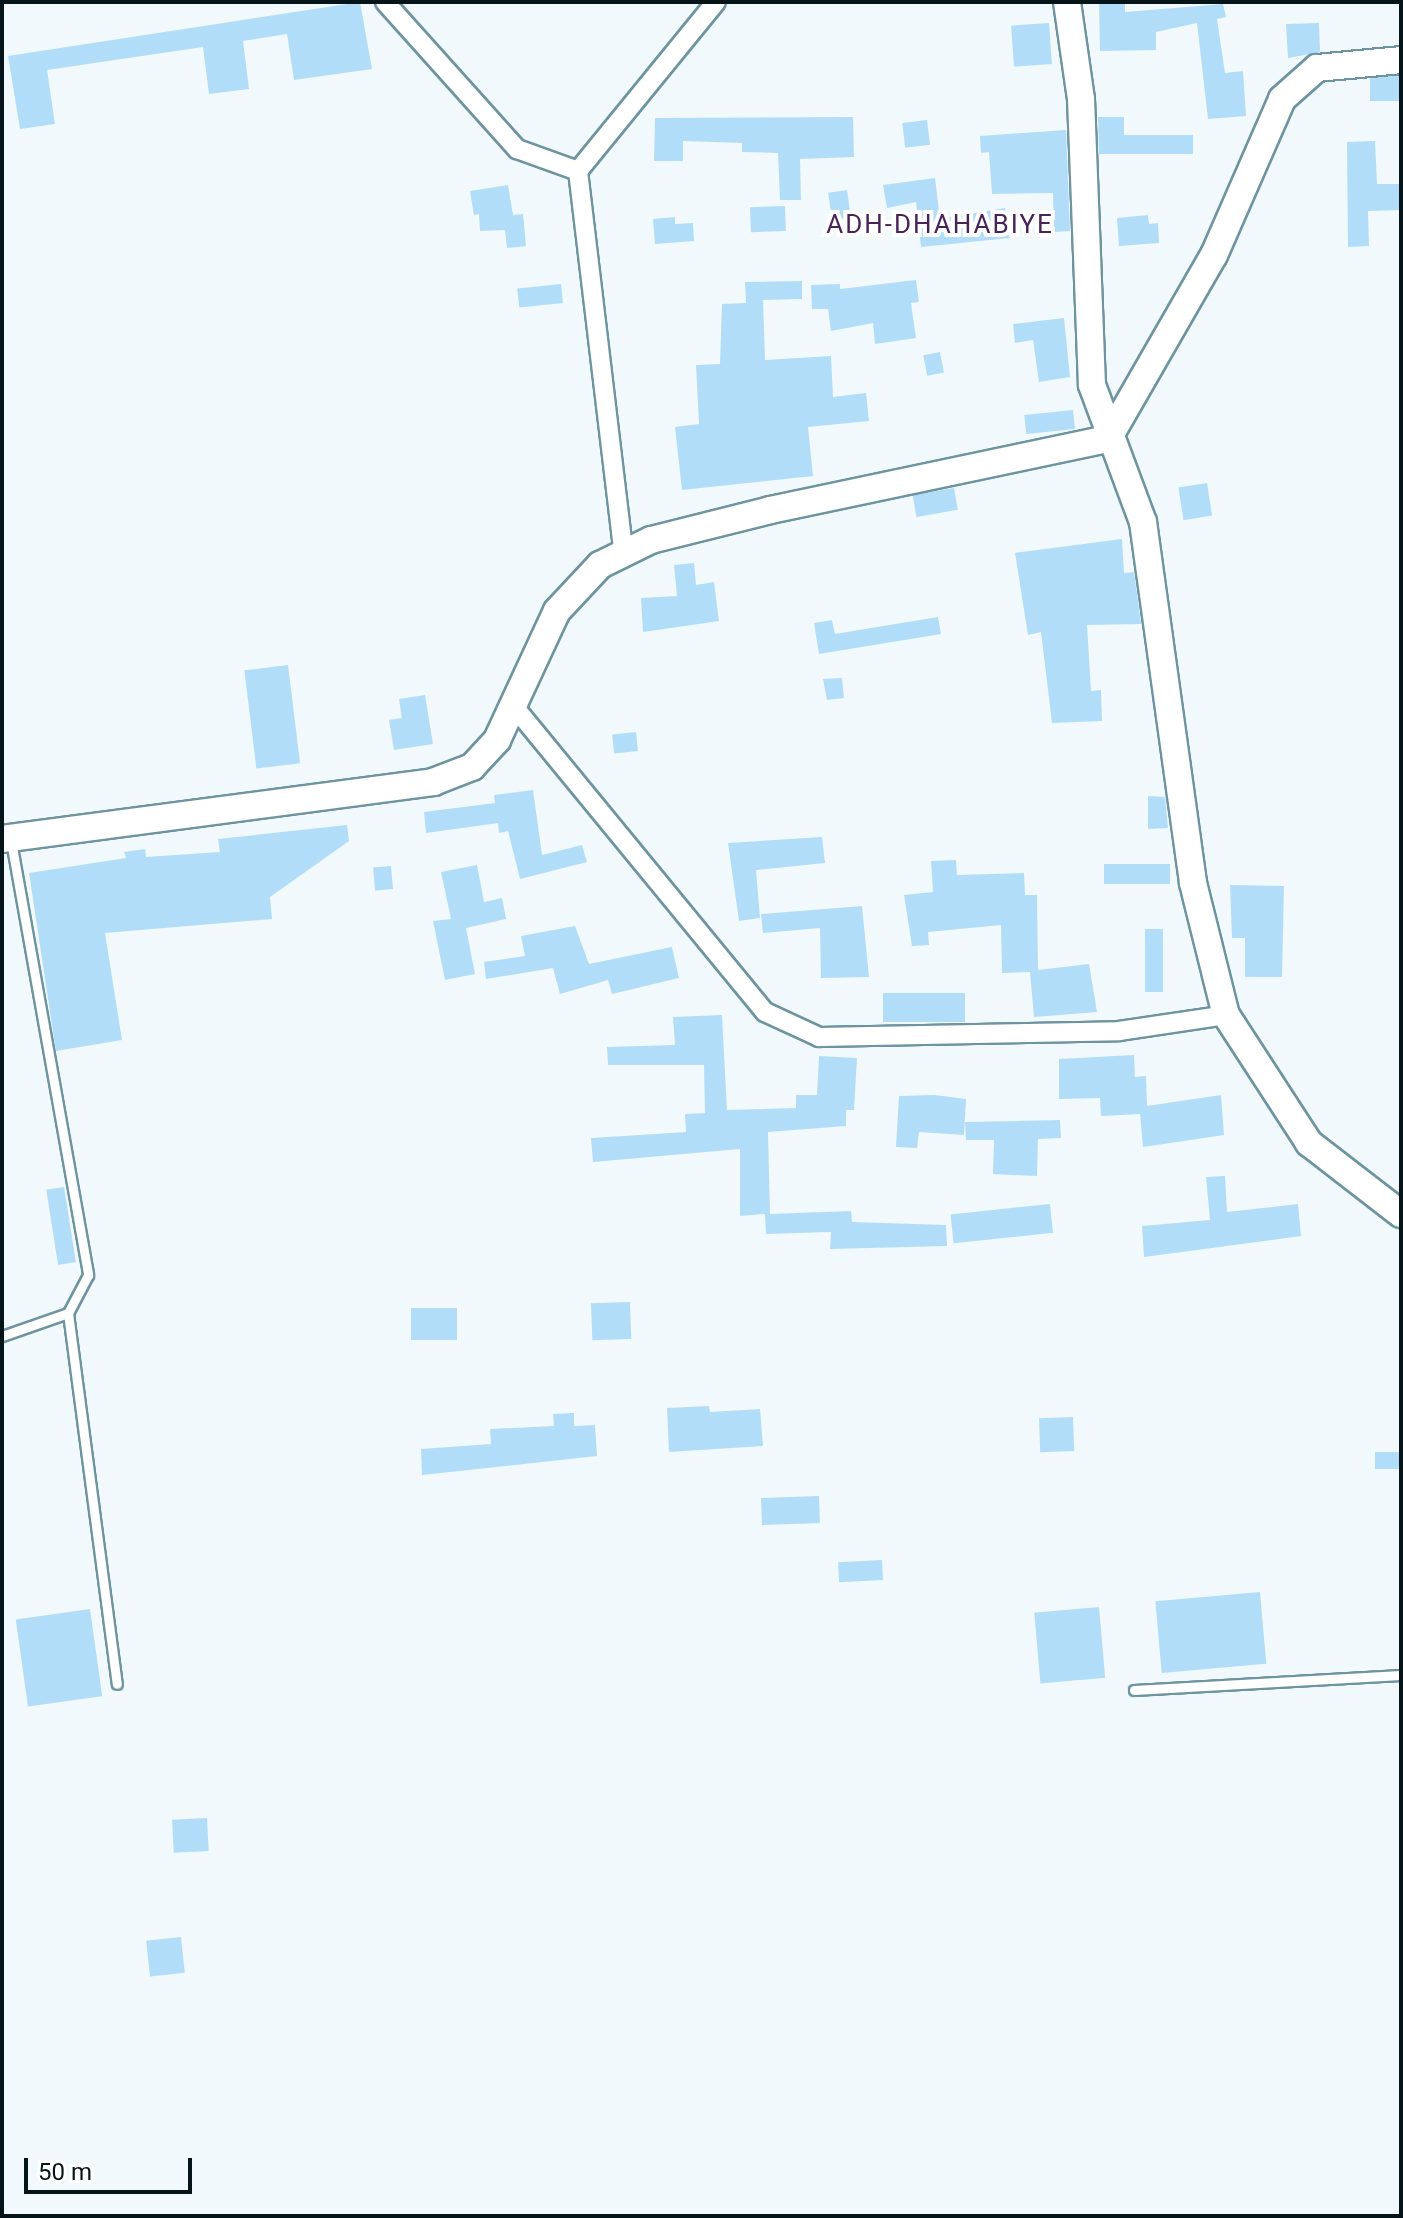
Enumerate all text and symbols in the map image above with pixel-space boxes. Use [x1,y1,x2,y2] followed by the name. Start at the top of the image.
[826,209,1054,241] district label: ADH-DHAHABIYE
[28,2142,196,2192] scale bar
[38,2158,92,2186] text: 50 m

